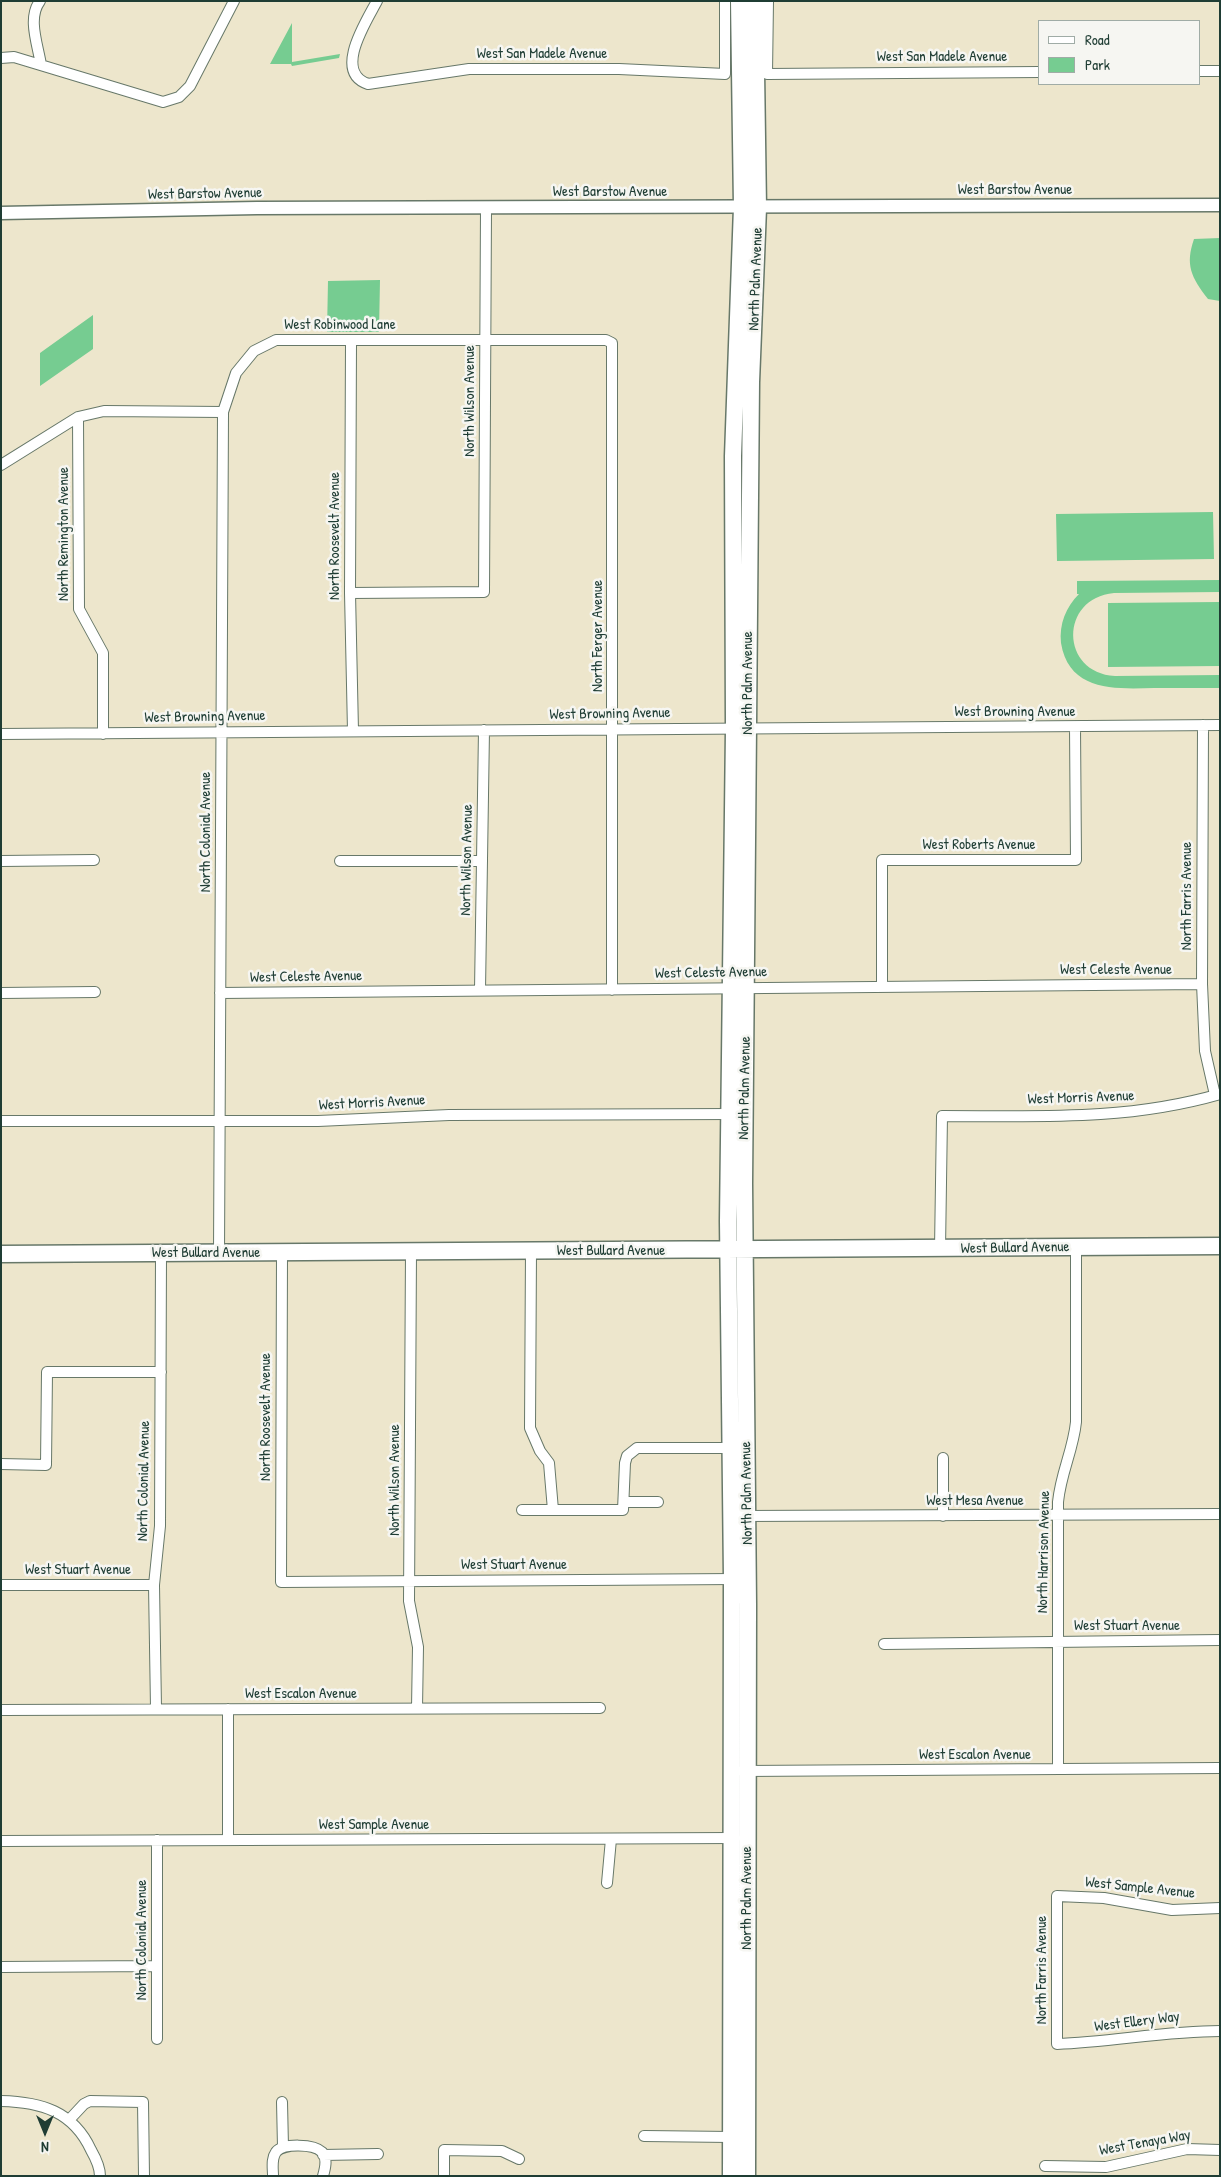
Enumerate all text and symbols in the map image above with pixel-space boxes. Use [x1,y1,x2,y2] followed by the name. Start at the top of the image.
[1038,20,1201,85] legend
[1085,29,1110,50] text: Road
[477,45,607,63] street label: West San Madele Avenue
[877,48,1007,66] street label: West San Madele Avenue
[1085,54,1110,75] text: Park
[958,181,1072,199] street label: West Barstow Avenue
[553,183,667,201] street label: West Barstow Avenue
[148,184,262,204] street label: West Barstow Avenue
[745,227,767,331] street label: North Palm Avenue
[284,316,396,334] street label: West Robinwood Lane
[461,345,479,457] street label: North Wilson Avenue
[55,467,73,601] street label: North Remington Avenue
[326,472,344,600] street label: North Roosevelt Avenue
[589,580,607,692] street label: North Ferger Avenue
[739,631,757,735] street label: North Palm Avenue
[954,703,1076,721] street label: West Browning Avenue
[549,704,671,724] street label: West Browning Avenue
[144,707,266,727] street label: West Browning Avenue
[197,772,215,892] street label: North Colonial Avenue
[457,804,477,916] street label: North Wilson Avenue
[923,836,1035,854] street label: West Roberts Avenue
[1178,842,1196,950] street label: North Farris Avenue
[1060,961,1172,979] street label: West Celeste Avenue
[655,963,767,983] street label: West Celeste Avenue
[250,967,362,987] street label: West Celeste Avenue
[735,1036,755,1140] street label: North Palm Avenue
[1027,1087,1135,1109] street label: West Morris Avenue
[318,1091,426,1115] street label: West Morris Avenue
[961,1238,1069,1258] street label: West Bullard Avenue
[557,1242,665,1260] street label: West Bullard Avenue
[152,1244,260,1262] street label: West Bullard Avenue
[257,1353,275,1481] street label: North Roosevelt Avenue
[134,1421,154,1541] street label: North Colonial Avenue
[386,1424,404,1536] street label: North Wilson Avenue
[737,1441,757,1545] street label: North Palm Avenue
[1034,1491,1054,1613] street label: North Harrison Avenue
[926,1492,1024,1510] street label: West Mesa Avenue
[461,1556,567,1574] street label: West Stuart Avenue
[25,1561,131,1579] street label: West Stuart Avenue
[1074,1617,1180,1635] street label: West Stuart Avenue
[245,1685,357,1703] street label: West Escalon Avenue
[919,1746,1031,1764] street label: West Escalon Avenue
[319,1816,429,1834] street label: West Sample Avenue
[738,1846,756,1950] street label: North Palm Avenue
[1084,1873,1196,1903] street label: West Sample Avenue
[133,1880,151,2000] street label: North Colonial Avenue
[1033,1916,1051,2024] street label: North Farris Avenue
[1093,2008,1181,2036] street label: West Ellery Way
[20,2107,70,2157] north arrow
[1098,2126,1192,2160] street label: West Tenaya Way
[41,2138,49,2157] text: N

